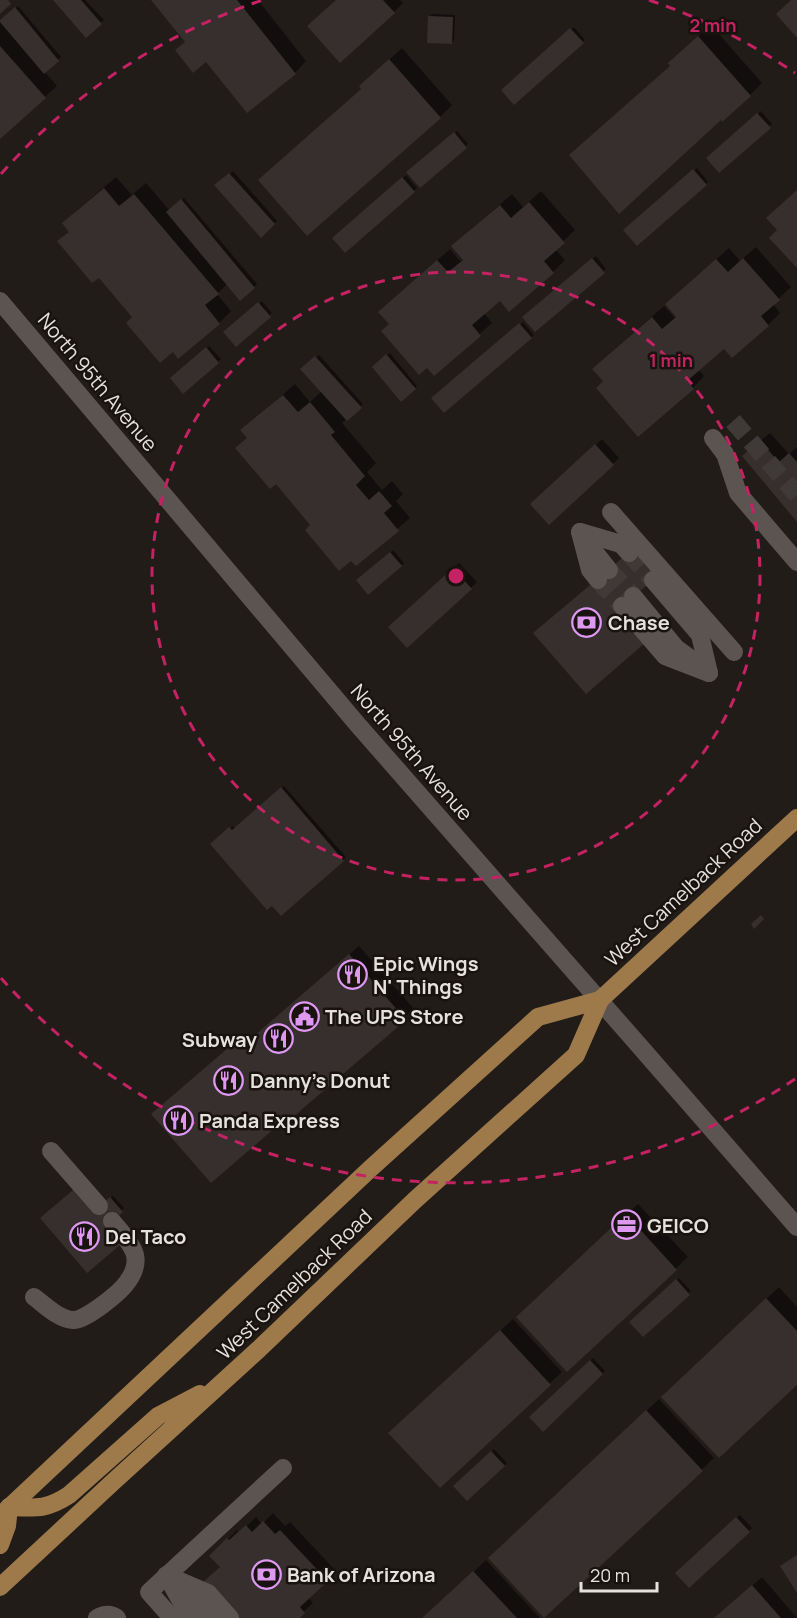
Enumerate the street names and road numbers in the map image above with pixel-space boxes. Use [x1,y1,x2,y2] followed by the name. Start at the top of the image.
[32,307,164,457] street label: North 95th Avenue
[345,678,479,826] street label: North 95th Avenue
[599,812,767,972] street label: West Camelback Road
[211,1203,377,1365] street label: West Camelback Road

